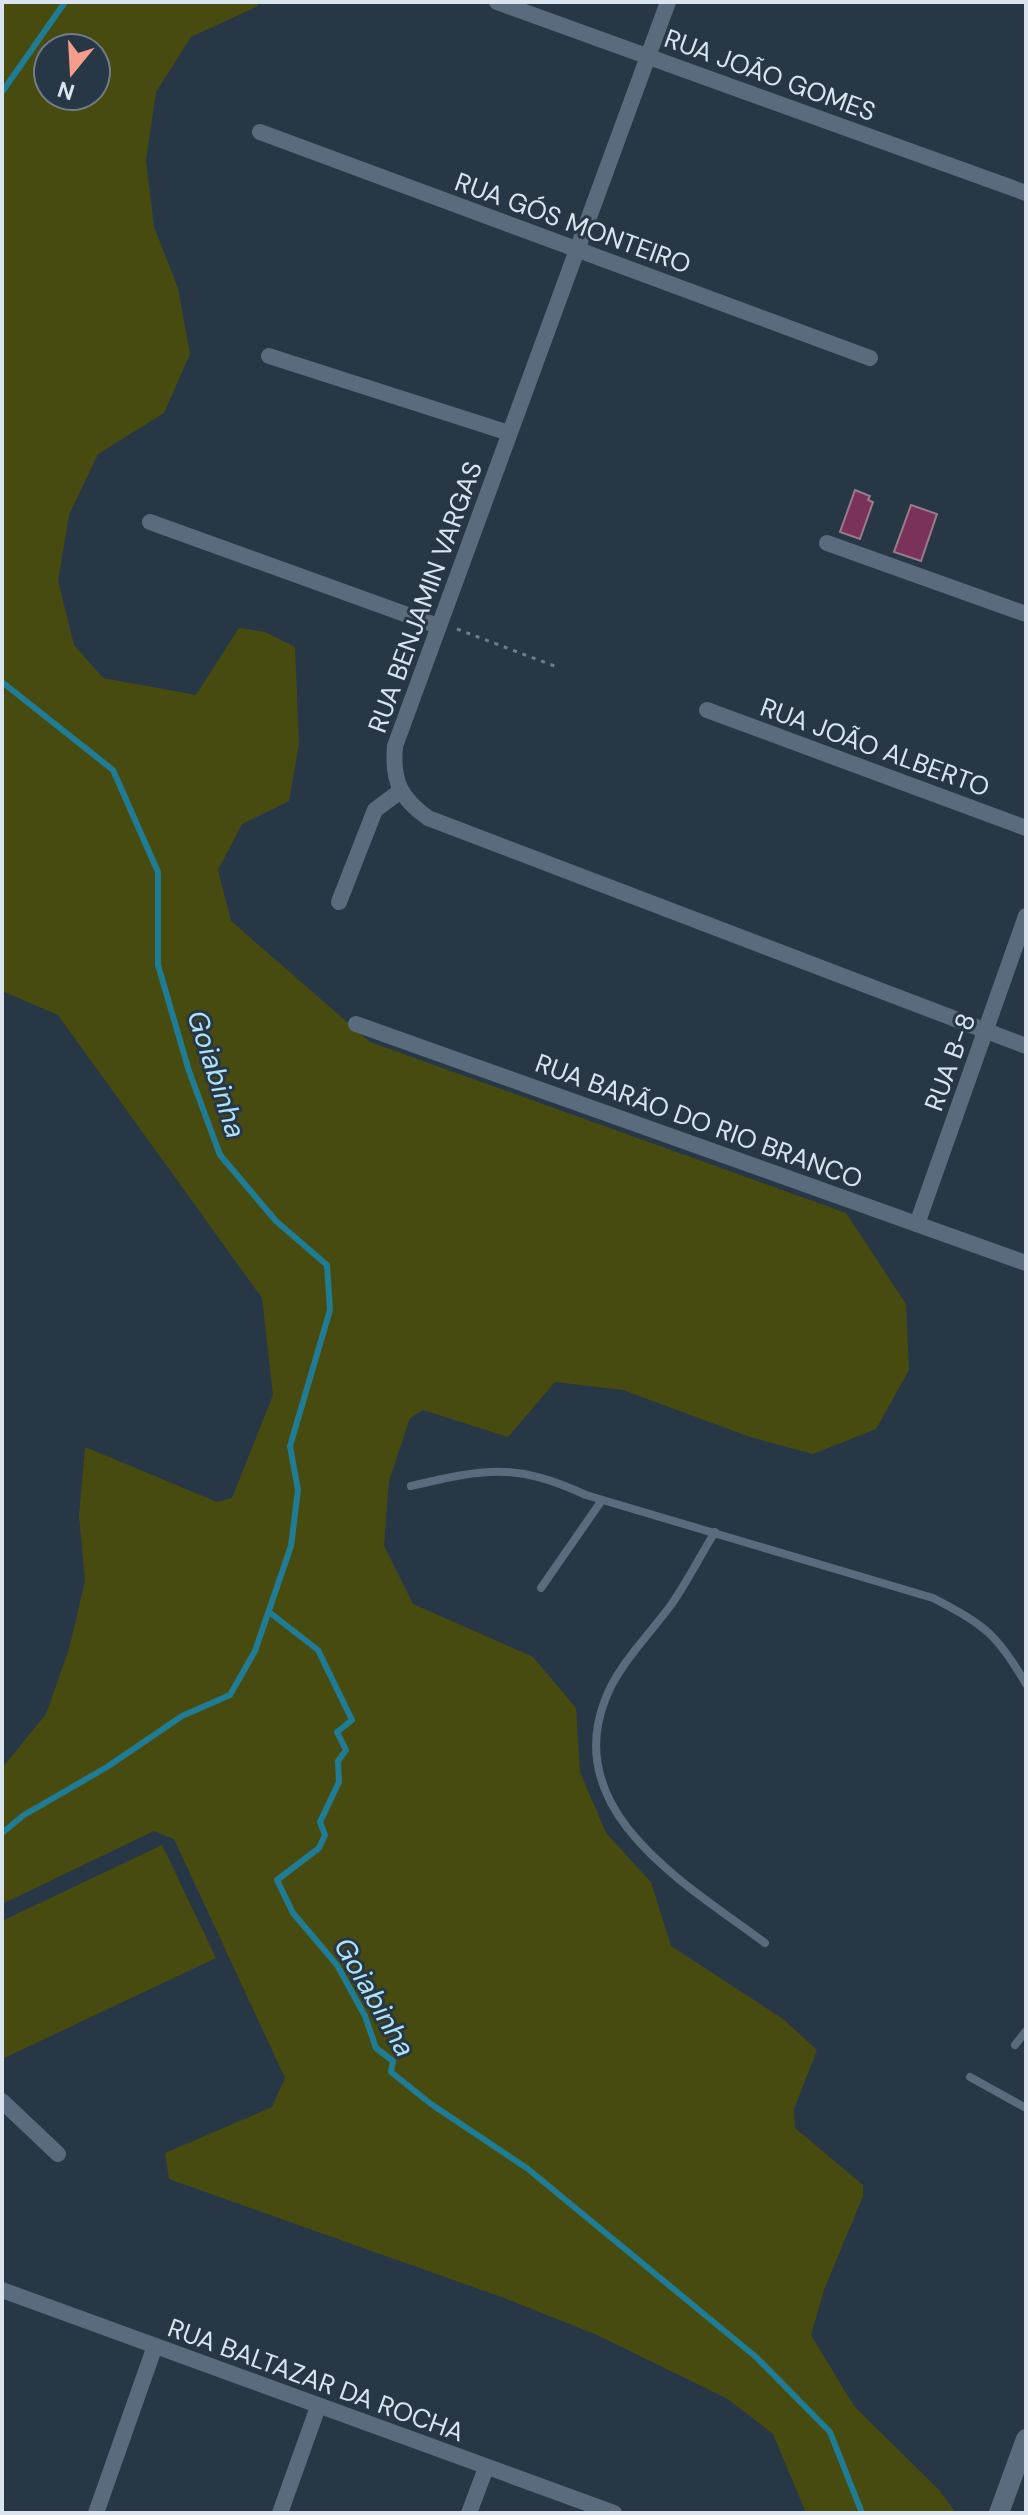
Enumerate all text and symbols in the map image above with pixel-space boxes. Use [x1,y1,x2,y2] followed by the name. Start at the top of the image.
[660,21,880,129] street label: RUA JOÃO GOMES
[32,32,112,112] north arrow
[54,74,78,107] text: N
[450,165,696,281] street label: RUA GÓS MONTEIRO
[360,457,490,737] street label: RUA BENJAMIN VARGAS
[756,690,994,804] street label: RUA JOÃO ALBERTO
[179,1006,255,1143] water label: Goiabinha
[917,1009,983,1115] street label: RUA B-8
[531,1046,867,1196] street label: RUA BARÃO DO RIO BRANCO
[326,1931,424,2064] water label: Goiabinha
[163,2311,469,2449] street label: RUA BALTAZAR DA ROCHA

